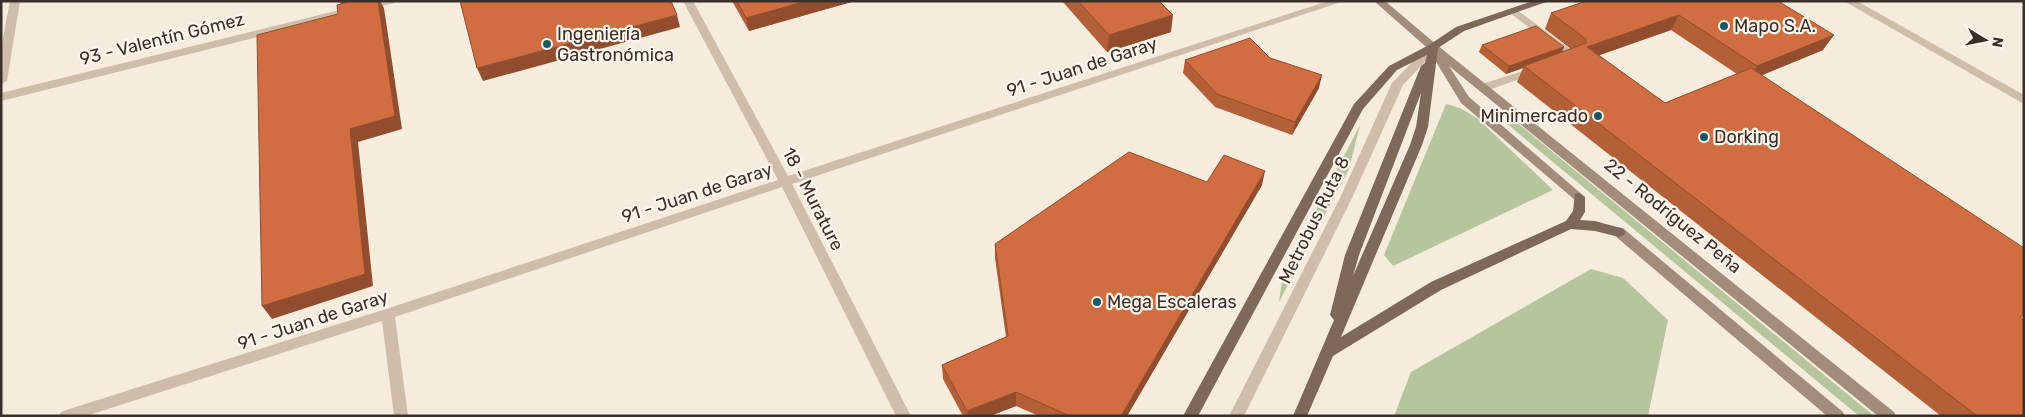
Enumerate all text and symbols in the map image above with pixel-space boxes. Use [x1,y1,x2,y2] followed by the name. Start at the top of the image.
[77,8,247,70] street label: 93 - Valentín Gómez
[1734,15,1816,37] place label: Mapo S.A.
[1960,15,2010,65] north arrow
[1718,20,1730,32] marker: Mapo S.A.
[557,23,674,66] place label: Ingeniería Gastronómica
[1004,32,1160,102] street label: 91 - Juan de Garay
[1988,36,2007,49] text: N
[541,38,553,50] marker: Ingeniería Gastronómica
[1480,105,1588,127] place label: Minimercado
[1592,110,1604,122] marker: Minimercado
[1714,126,1779,148] place label: Dorking
[1698,131,1710,143] marker: Dorking
[778,144,848,254] street label: 18 - Murature
[1274,153,1354,287] street label: Metrobus Ruta 8
[1600,154,1746,278] street label: 22 - Rodríguez Peña
[619,158,775,228] street label: 91 - Juan de Garay
[235,285,391,355] street label: 91 - Juan de Garay
[1107,291,1237,313] place label: Mega Escaleras
[1091,296,1103,308] marker: Mega Escaleras

